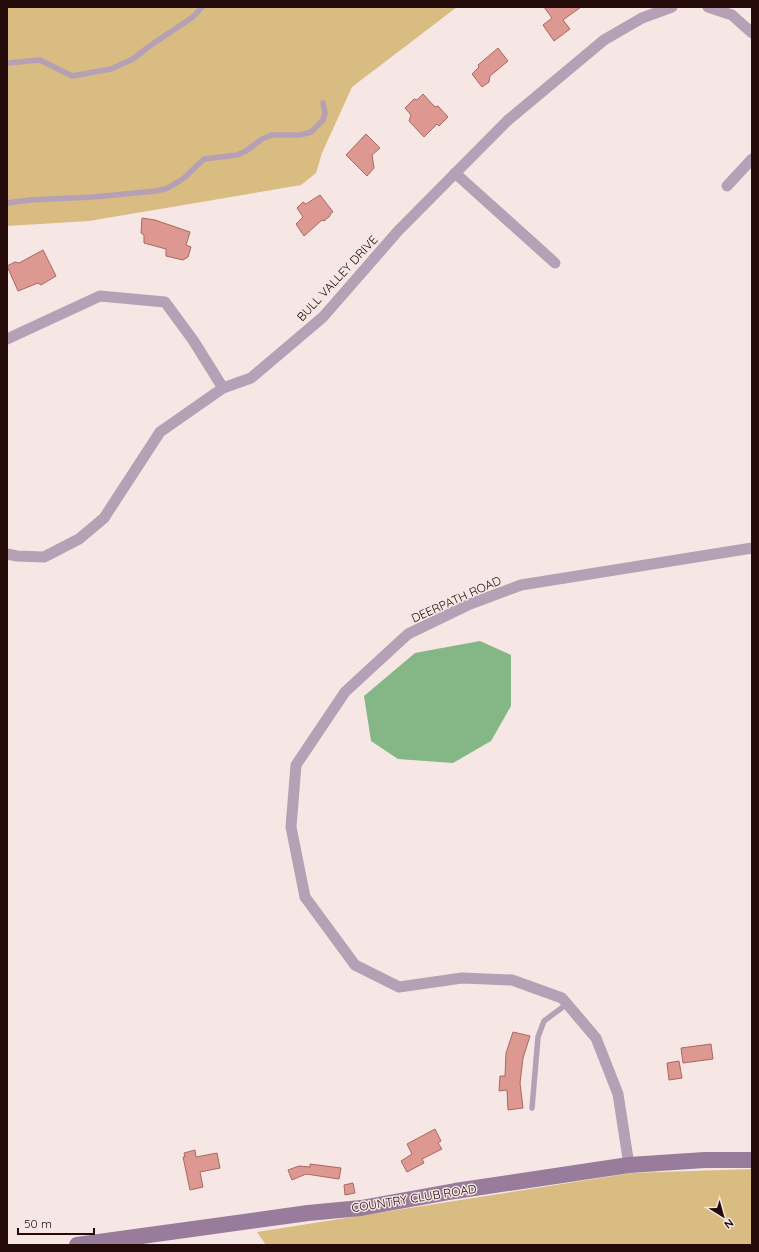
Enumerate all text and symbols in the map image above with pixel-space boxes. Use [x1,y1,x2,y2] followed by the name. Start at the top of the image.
[293,232,381,324] street label: BULL VALLEY DRIVE
[409,572,504,626] street label: DEERPATH ROAD
[350,1181,478,1215] street label: COUNTRY CLUB ROAD
[703,1196,743,1236] north arrow
[18,1210,94,1236] scale bar
[24,1216,52,1231] text: 50 m
[722,1216,736,1232] text: N

